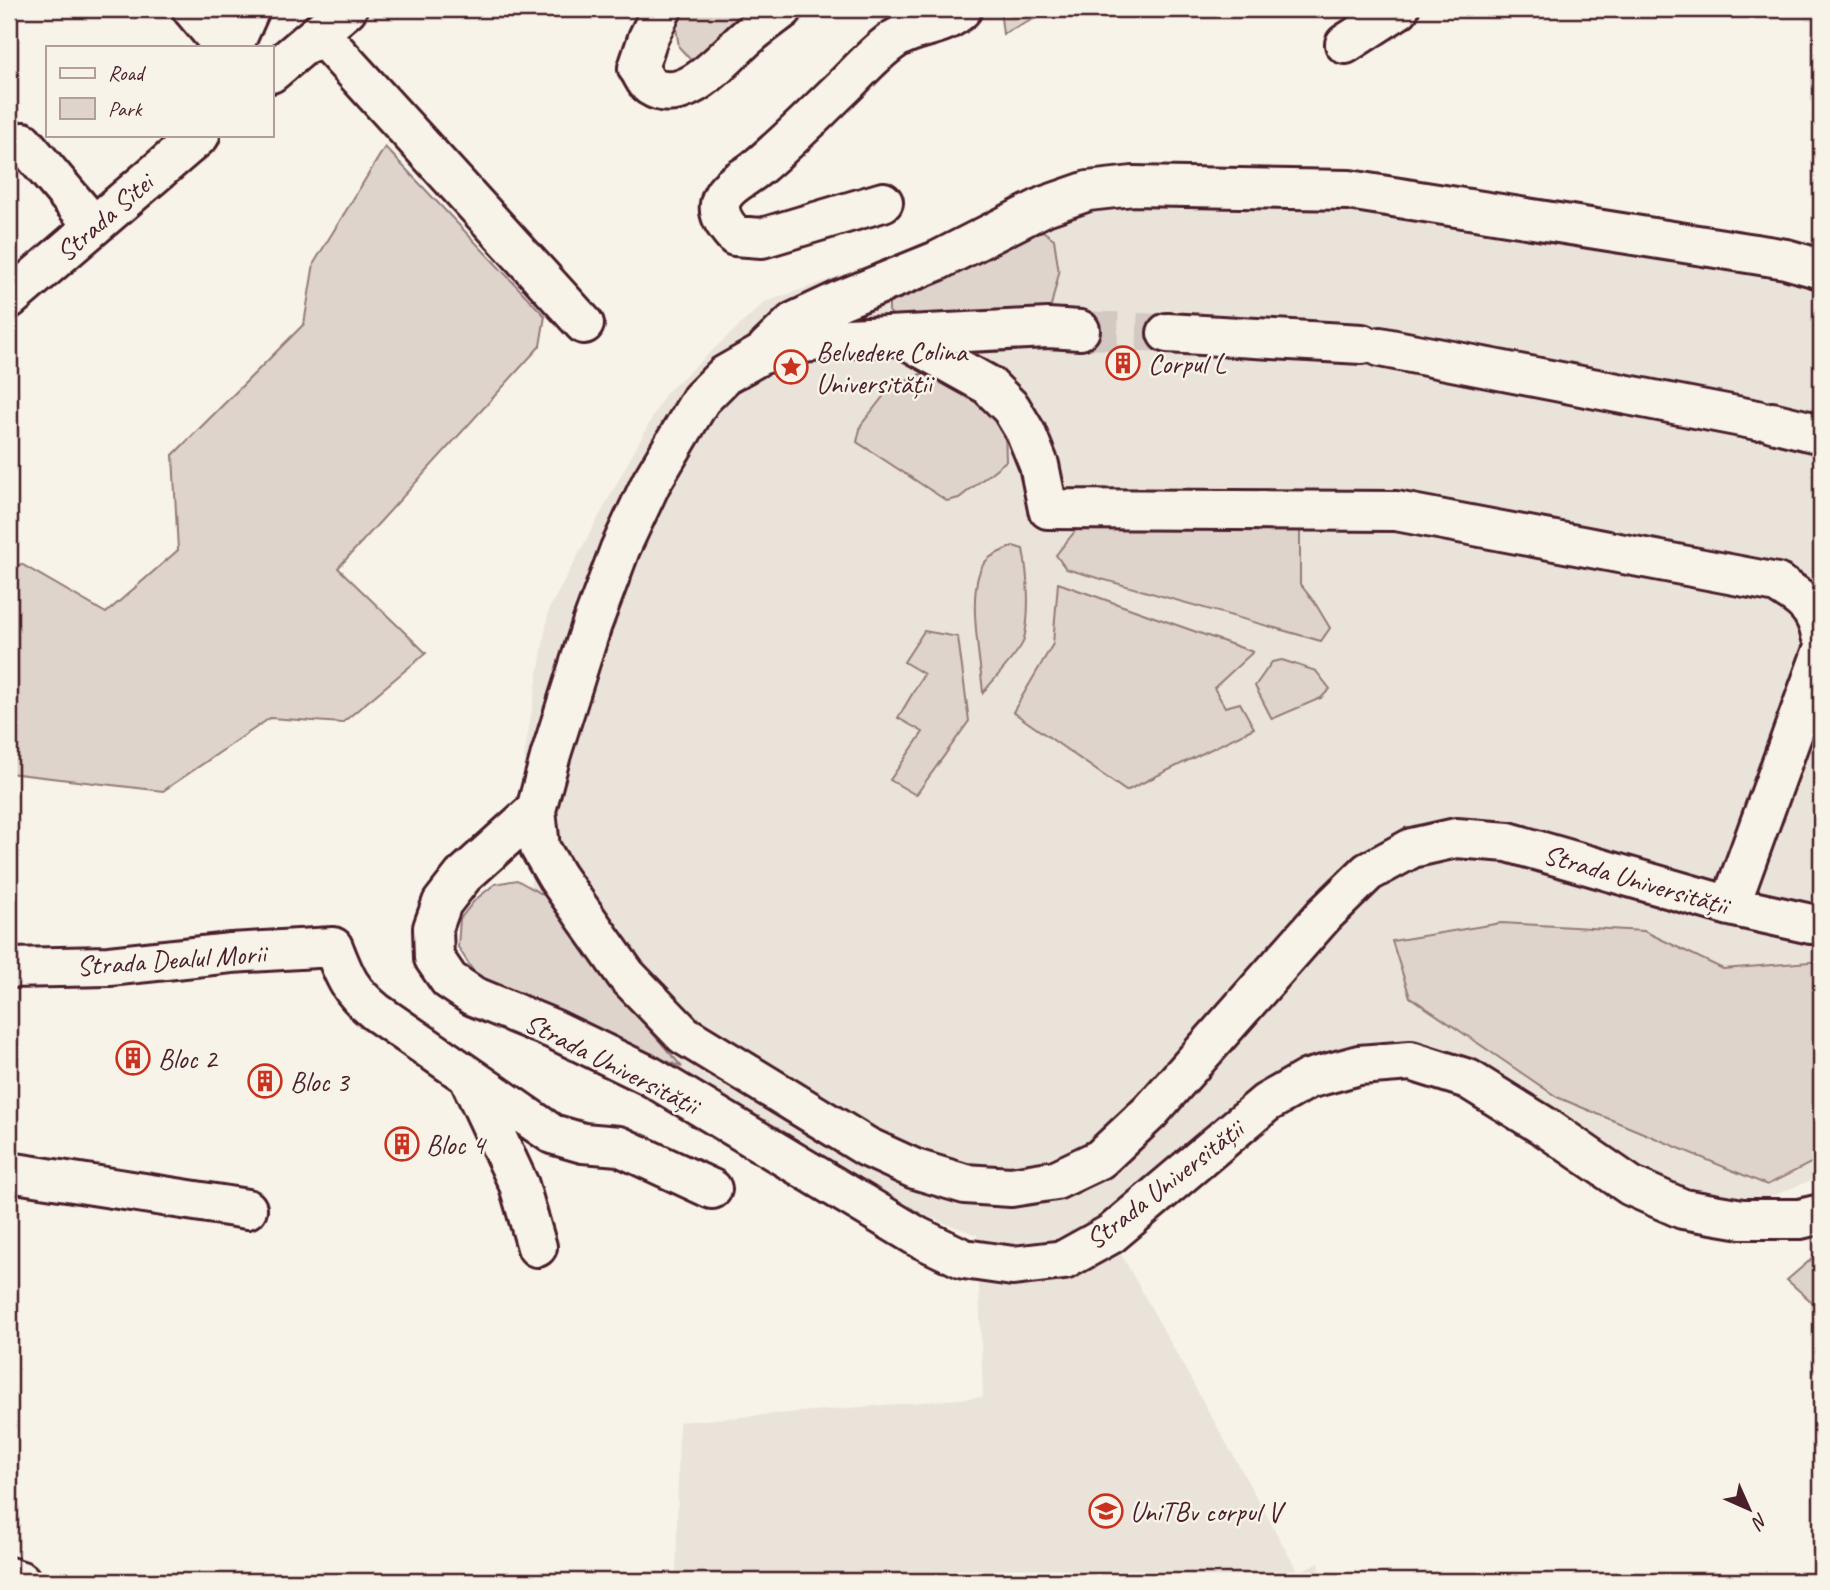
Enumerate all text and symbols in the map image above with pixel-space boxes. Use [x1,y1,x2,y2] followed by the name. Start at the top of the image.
[46,46,273,136] legend
[108,60,147,86] text: Road
[108,96,143,122] text: Park
[49,163,163,269] street label: Strada Sitei
[816,334,969,401] place label: Belvedere Colina Universității
[1104,344,1142,382] building icon: Corpul L
[1148,346,1227,381] place label: Corpul L
[772,348,810,386] place icon: Belvedere Colina Universității
[1539,836,1736,924] street label: Strada Universității
[75,935,271,984] street label: Strada Dealul Morii
[519,1005,708,1124] street label: Strada Universității
[114,1039,152,1077] building icon: Bloc 2
[158,1041,219,1076] place label: Bloc 2
[246,1062,284,1100] building icon: Bloc 3
[290,1064,351,1099] place label: Bloc 3
[1078,1110,1253,1257] street label: Strada Universității
[383,1125,421,1163] building icon: Bloc 4
[426,1127,487,1162] place label: Bloc 4
[1714,1474,1784,1544] north arrow
[1087,1492,1125,1530] school or university icon: UniTBv corpul V
[1130,1494,1286,1529] place label: UniTBv corpul V
[1745,1508,1773,1535] text: N

